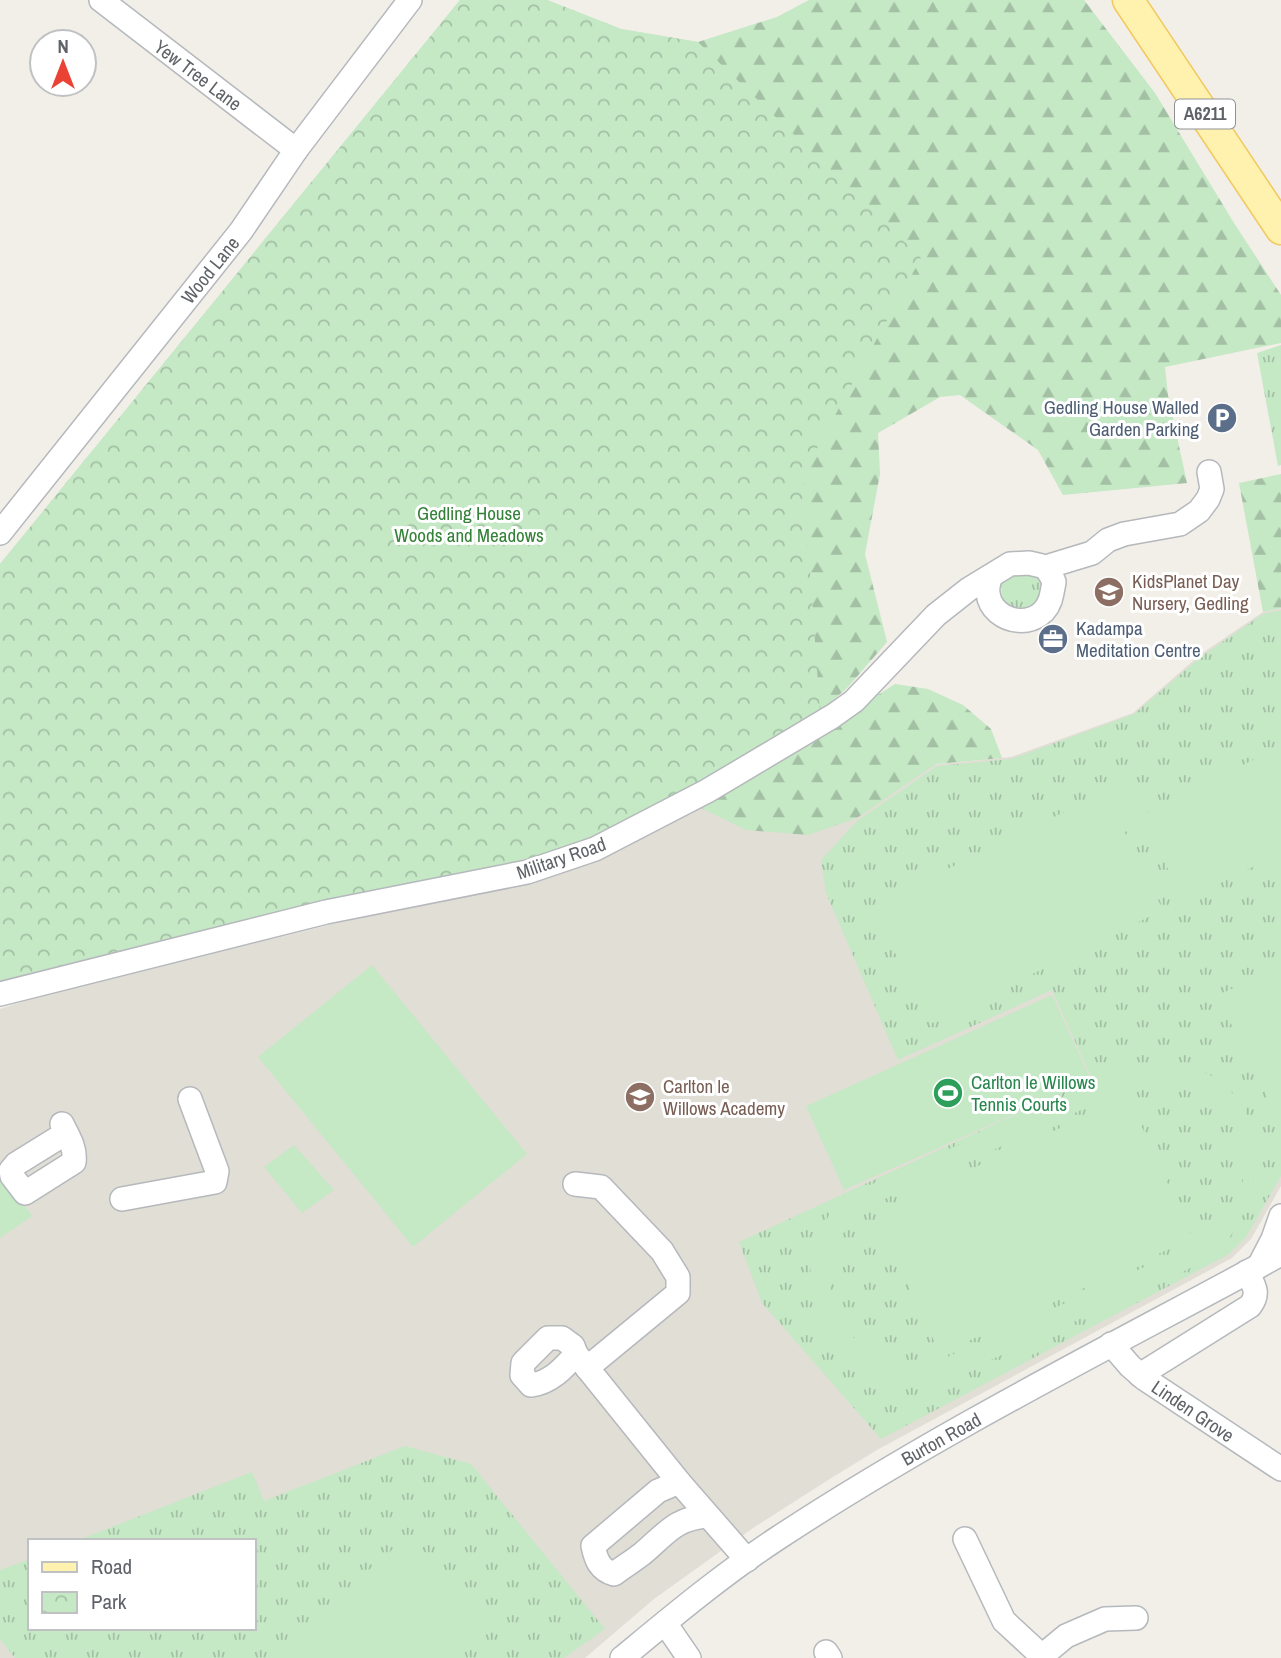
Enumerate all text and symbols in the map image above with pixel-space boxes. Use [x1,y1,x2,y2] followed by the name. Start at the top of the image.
[28,28,98,98] north arrow
[57,33,69,59] text: N
[149,33,247,117] street label: Yew Tree Lane
[1175,100,1235,128] road number: A6211
[175,231,245,309] street label: Wood Lane
[1044,394,1199,442] place label: Gedling House Walled Garden Parking
[1205,401,1239,435] parking icon: Gedling House Walled Garden Parking
[394,500,544,548] park label: Gedling House Woods and Meadows
[1132,568,1249,616] place label: KidsPlanet Day Nursery, Gedling
[1092,575,1126,609] school or university icon: KidsPlanet Day Nursery, Gedling
[1076,615,1201,663] place label: Kadampa Meditation Centre
[1036,622,1070,656] office icon: Kadampa Meditation Centre
[513,831,609,885] street label: Military Road
[971,1069,1096,1117] place label: Carlton le Willows Tennis Courts
[663,1073,785,1121] place label: Carlton le Willows Academy
[931,1076,965,1110] sports icon: Carlton le Willows Tennis Courts
[623,1080,657,1114] school or university icon: Carlton le Willows Academy
[1147,1374,1239,1448] street label: Linden Grove
[896,1406,986,1472] street label: Burton Road
[28,1539,256,1630] legend
[91,1552,132,1581] text: Road
[91,1587,127,1616] text: Park

